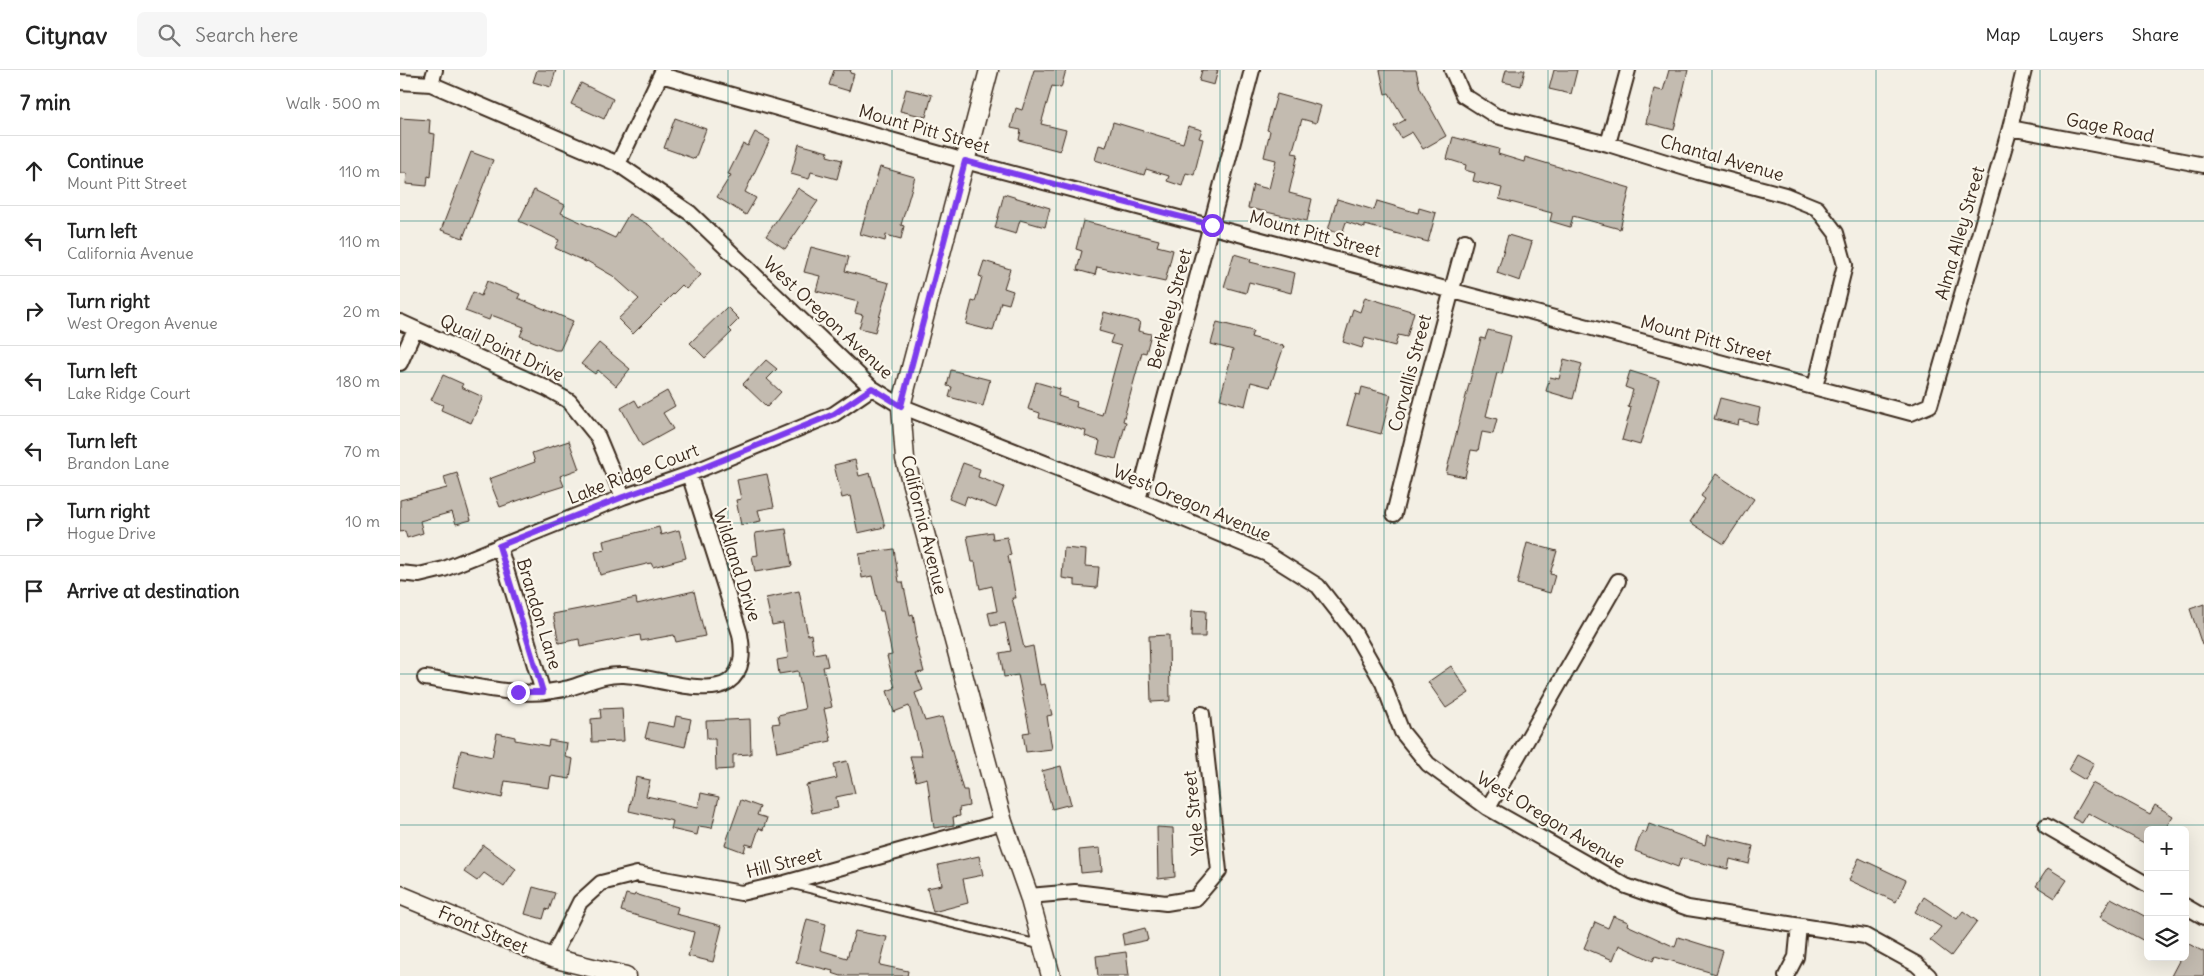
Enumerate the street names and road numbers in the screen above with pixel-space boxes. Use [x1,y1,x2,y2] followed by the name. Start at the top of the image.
[856,99,992,158] street label: Mount Pitt Street
[2064,108,2157,147] street label: Gage Road
[1658,129,1787,186] street label: Chantal Avenue
[1929,163,1990,302] street label: Alma Alley Street
[1247,205,1383,262] street label: Mount Pitt Street
[1142,246,1197,372] street label: Berkeley Street
[758,251,898,384] street label: West Oregon Avenue
[436,309,568,386] street label: Quail Point Drive
[1638,310,1774,367] street label: Mount Pitt Street
[1383,312,1436,434] street label: Corvallis Street
[564,438,702,509] street label: Lake Ridge Court
[896,453,953,597] street label: California Avenue
[1110,459,1275,546] street label: West Oregon Avenue
[708,506,767,624] street label: Wildland Drive
[512,555,567,672] street label: Brandon Lane
[1473,766,1630,873] street label: West Oregon Avenue
[1178,770,1209,857] street label: Yale Street
[744,842,824,883] street label: Hill Street
[435,900,532,959] street label: Front Street

